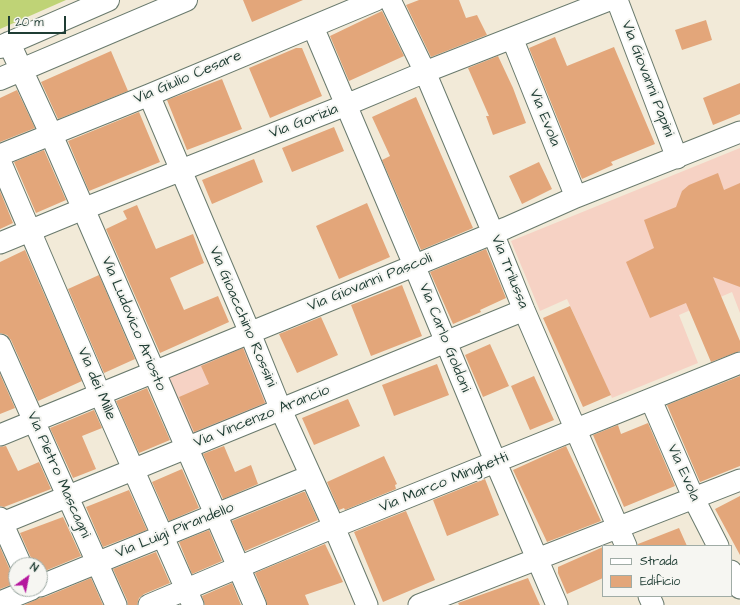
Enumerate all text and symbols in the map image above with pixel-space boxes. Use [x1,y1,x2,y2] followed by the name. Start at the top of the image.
[10,8,68,34] scale bar
[15,14,44,31] text: 20 m
[617,19,677,139] street label: Via Giovanni Papini
[132,47,244,109] street label: Via Giulio Cesare
[524,87,564,149] street label: Via Evola
[267,101,341,143] street label: Via Gorizia
[486,233,532,311] street label: Via Trilussa
[204,244,280,390] street label: Via Gioacchino Rossini
[305,250,435,316] street label: Via Giovanni Pascoli
[97,254,169,394] street label: Via Ludovico Ariosto
[414,281,474,395] street label: Via Carlo Goldoni
[73,345,119,423] street label: Via dei Mille
[192,382,332,452] street label: Via Vincenzo Arancio
[22,409,94,541] street label: Via Pietro Mascagni
[662,442,704,504] street label: Via Evola
[377,449,511,517] street label: Via Marco Minghetti
[113,499,237,563] street label: Via Luigi Pirandello
[602,545,732,597] legend
[640,553,678,570] text: Strada
[8,557,48,597] north arrow
[27,559,41,576] text: N
[640,573,680,590] text: Edificio

